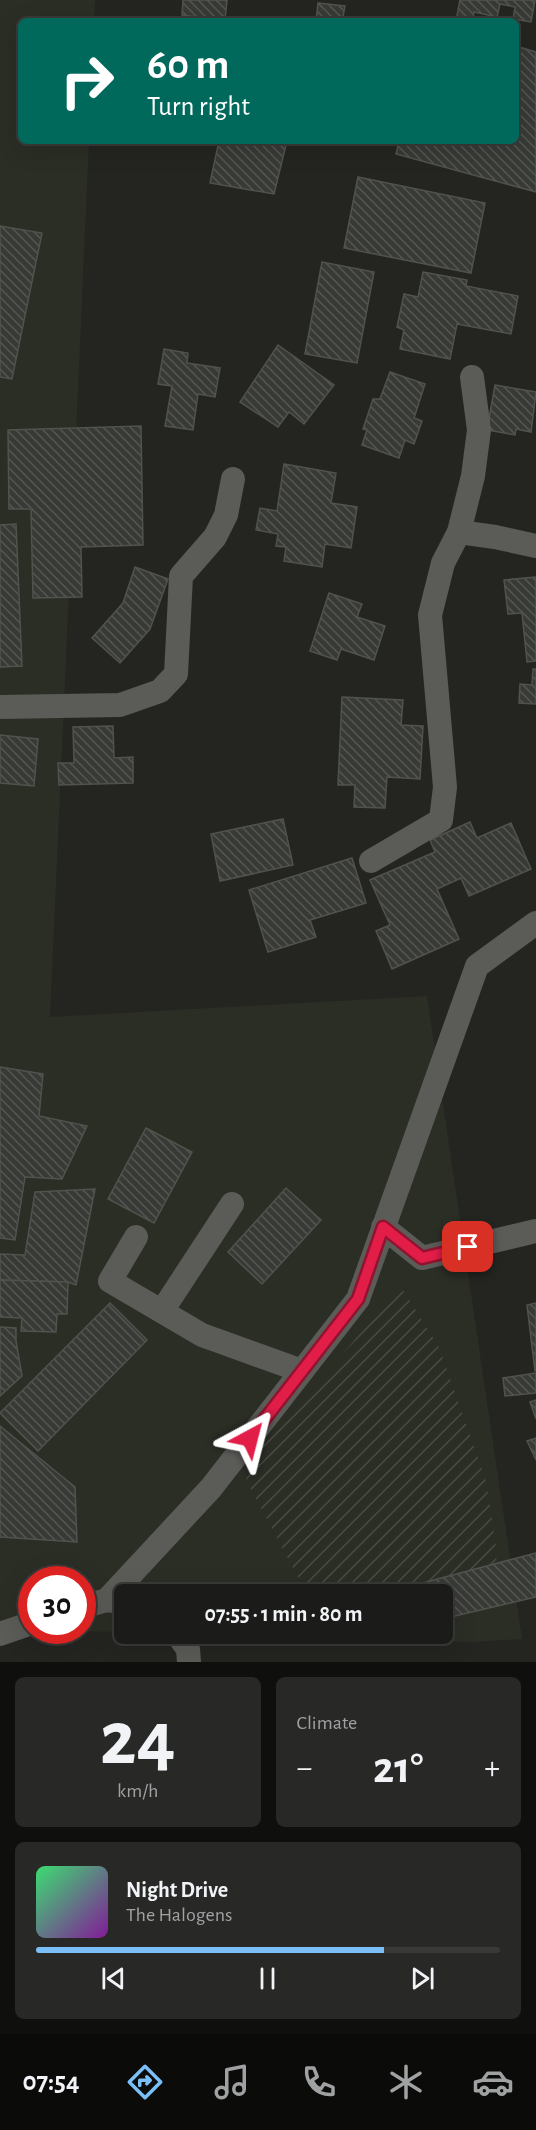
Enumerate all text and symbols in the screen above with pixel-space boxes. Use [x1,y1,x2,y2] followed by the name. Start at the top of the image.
[48,42,126,120] icon: right
[147,44,229,86] text: 60 m
[147,93,250,120] text: Turn right
[442,1221,493,1272] pin
[451,1230,484,1263] icon: arrive
[218,1406,282,1470] position arrow
[18,1566,96,1644] speed limit sign: 30
[204,1603,363,1625] text: 07:55 · 1 min · 80 m
[100,1701,176,1779] text: 24
[297,1713,357,1733] text: Climate
[373,1746,424,1791] text: 21°
[297,1752,312,1785] text: −
[484,1752,500,1785] text: +
[117,1781,158,1801] text: km/h
[126,1879,228,1901] text: Night Drive
[126,1905,232,1925] text: The Halogens
[97,1962,130,1995] icon: previous
[251,1962,284,1995] icon: pause
[406,1962,439,1995] icon: next
[124,2061,166,2103] icon: directions
[211,2061,253,2103] icon: music
[298,2061,340,2103] icon: phone
[385,2061,427,2103] icon: climate
[472,2061,514,2103] icon: car
[22,2068,80,2095] text: 07:54

